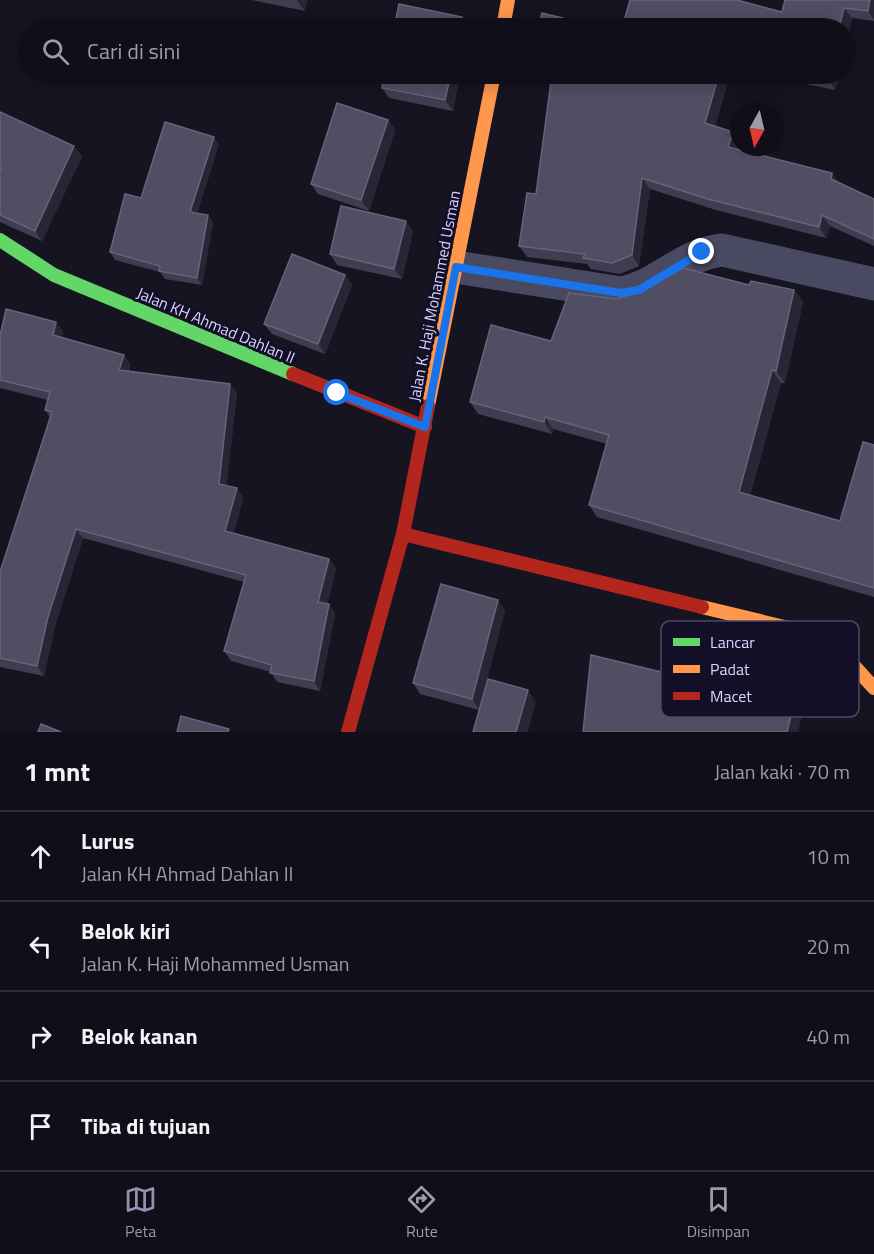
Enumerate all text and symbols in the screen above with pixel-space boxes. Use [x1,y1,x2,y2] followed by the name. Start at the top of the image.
[18,18,856,84] search box
[87,34,180,68] text: Cari di sini
[39,35,72,68] icon: search
[730,102,784,156] north arrow
[402,188,466,404] street label: Jalan K. Haji Mohammed Usman
[688,238,714,264] route end
[133,281,299,369] street label: Jalan KH Ahmad Dahlan II
[323,379,349,405] route start
[661,621,859,717] legend
[710,630,755,654] text: Lancar
[710,657,750,681] text: Padat
[710,684,752,708] text: Macet
[24,752,90,791] text: 1 mnt
[714,756,850,787] text: Jalan kaki · 70 m
[81,824,134,858] text: Lurus
[24,840,57,873] icon: ahead
[806,841,850,872] text: 10 m
[81,858,294,889] text: Jalan KH Ahmad Dahlan II
[81,914,170,948] text: Belok kiri
[24,930,57,963] icon: left
[806,931,850,962] text: 20 m
[81,948,349,979] text: Jalan K. Haji Mohammed Usman
[81,1019,198,1053] text: Belok kanan
[24,1020,57,1053] icon: right
[806,1021,850,1052] text: 40 m
[81,1109,210,1143] text: Tiba di tujuan
[24,1110,57,1143] icon: arrive
[124,1183,157,1243] tab: Peta
[405,1183,438,1243] tab: Rute
[687,1183,750,1243] tab: Disimpan

